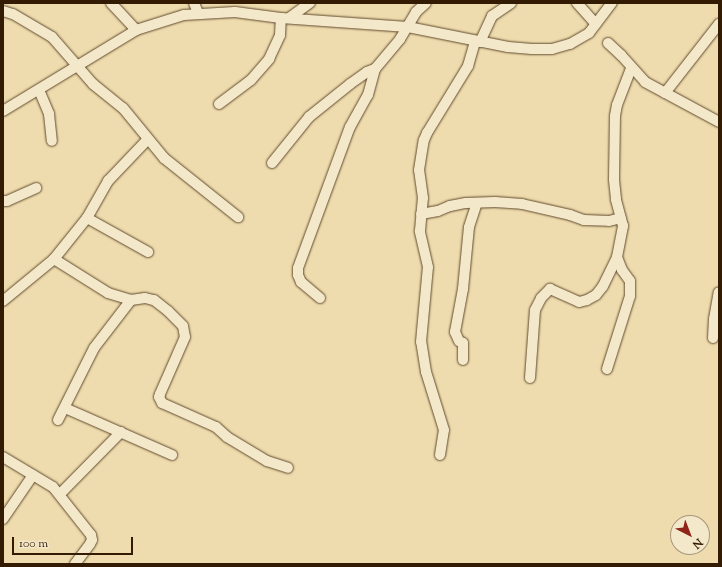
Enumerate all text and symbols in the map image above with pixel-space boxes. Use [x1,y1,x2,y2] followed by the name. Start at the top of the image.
[670,515,710,555] north arrow
[14,529,135,555] scale bar
[689,534,706,552] text: N
[19,535,48,553] text: 100 m

